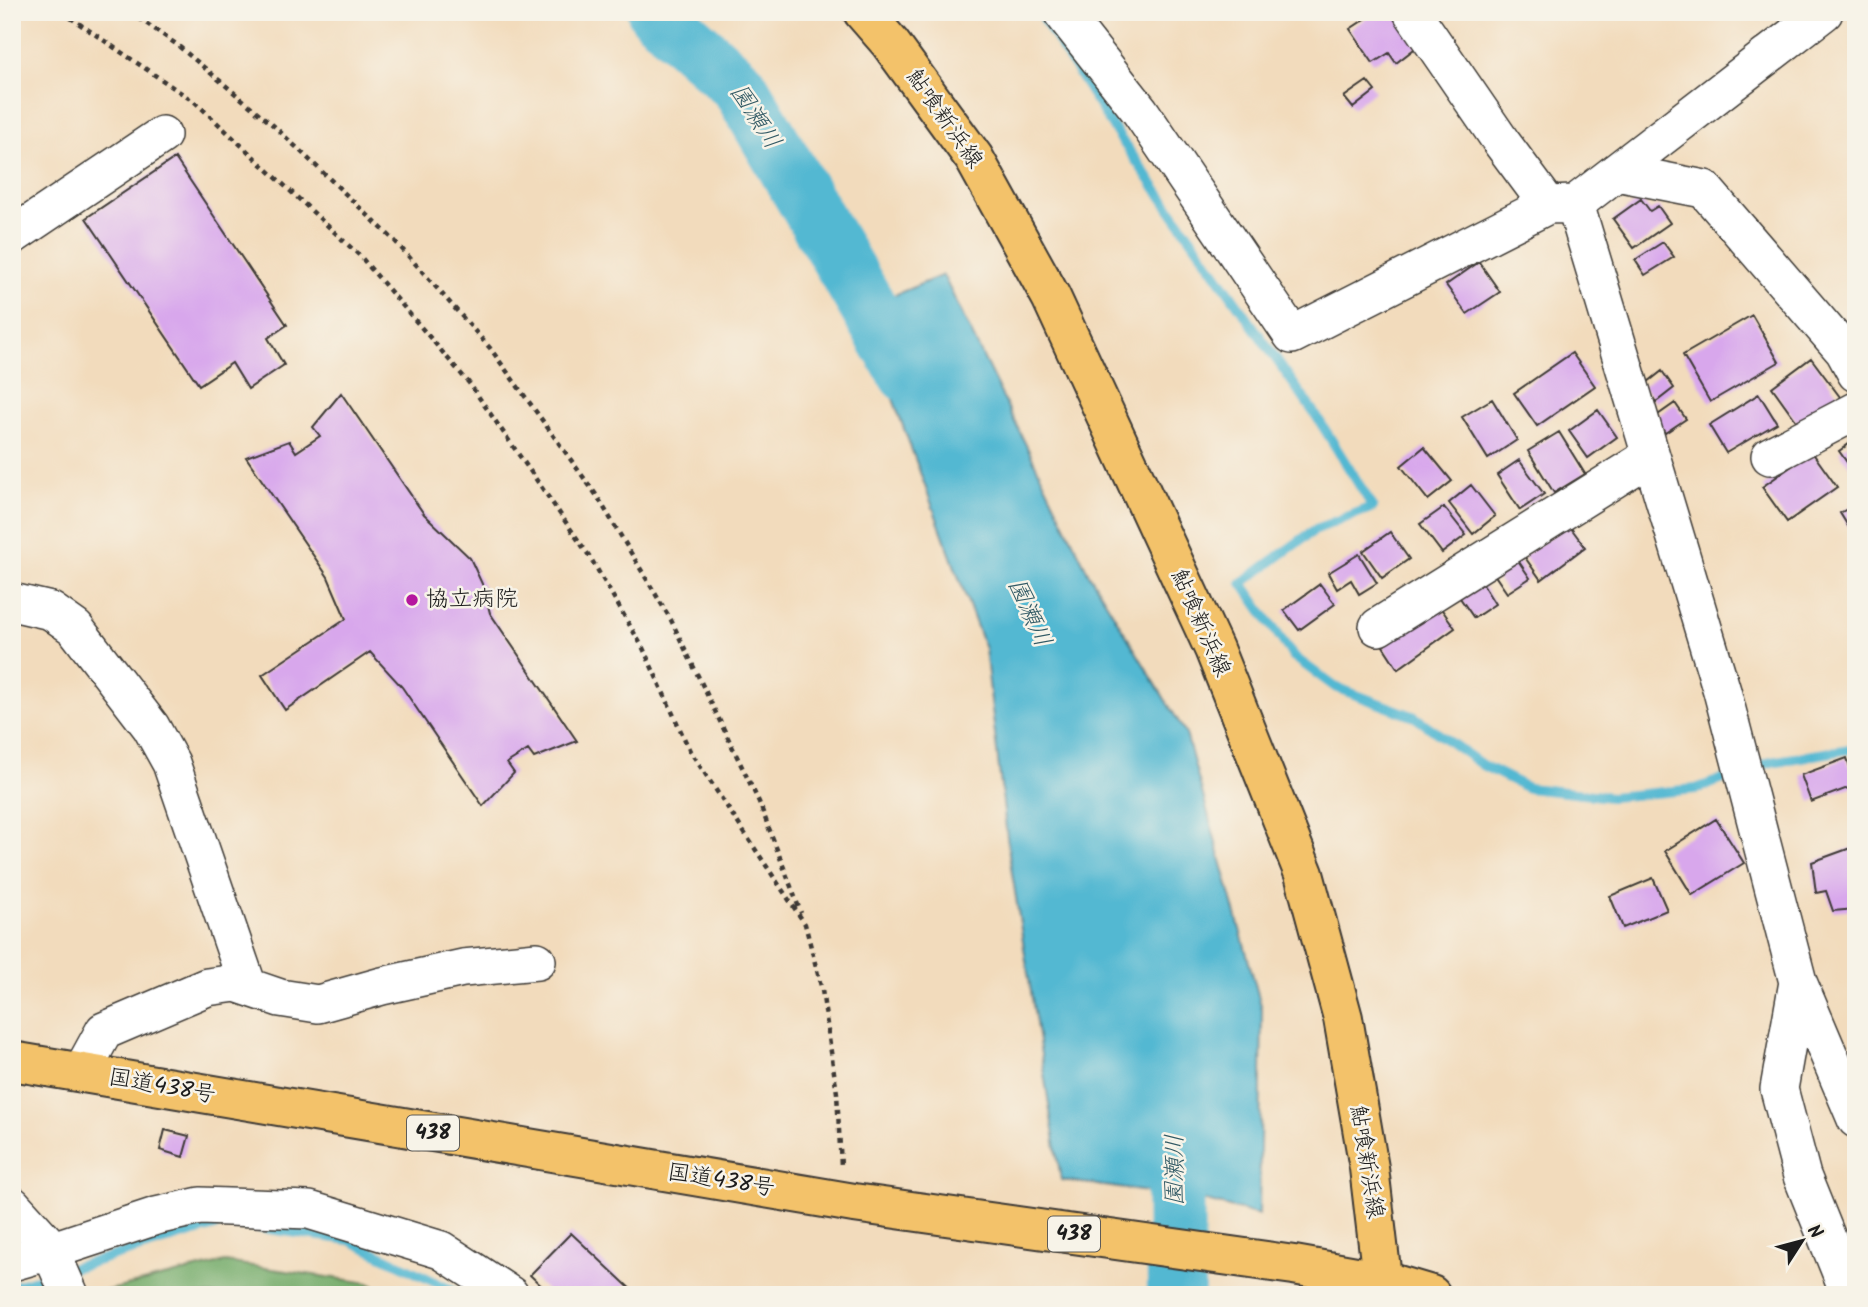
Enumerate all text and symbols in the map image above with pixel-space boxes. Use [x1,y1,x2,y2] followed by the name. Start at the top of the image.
[896,62,992,176] street label: 鮎喰新浜線
[719,76,791,158] water label: 園瀬川
[1160,563,1240,683] street label: 鮎喰新浜線
[997,572,1061,654] water label: 園瀬川
[426,582,518,618] place label: 協立病院
[404,592,420,608] marker: 協立病院
[105,1060,219,1114] street label: 国道438号
[1339,1102,1393,1222] street label: 鮎喰新浜線
[407,1116,459,1150] road number: 438
[1156,1134,1195,1206] water label: 園瀬川
[665,1155,777,1207] street label: 国道438号
[1766,1206,1836,1276] north arrow
[1048,1216,1100,1252] road number: 438
[1798,1219,1830,1246] text: N

